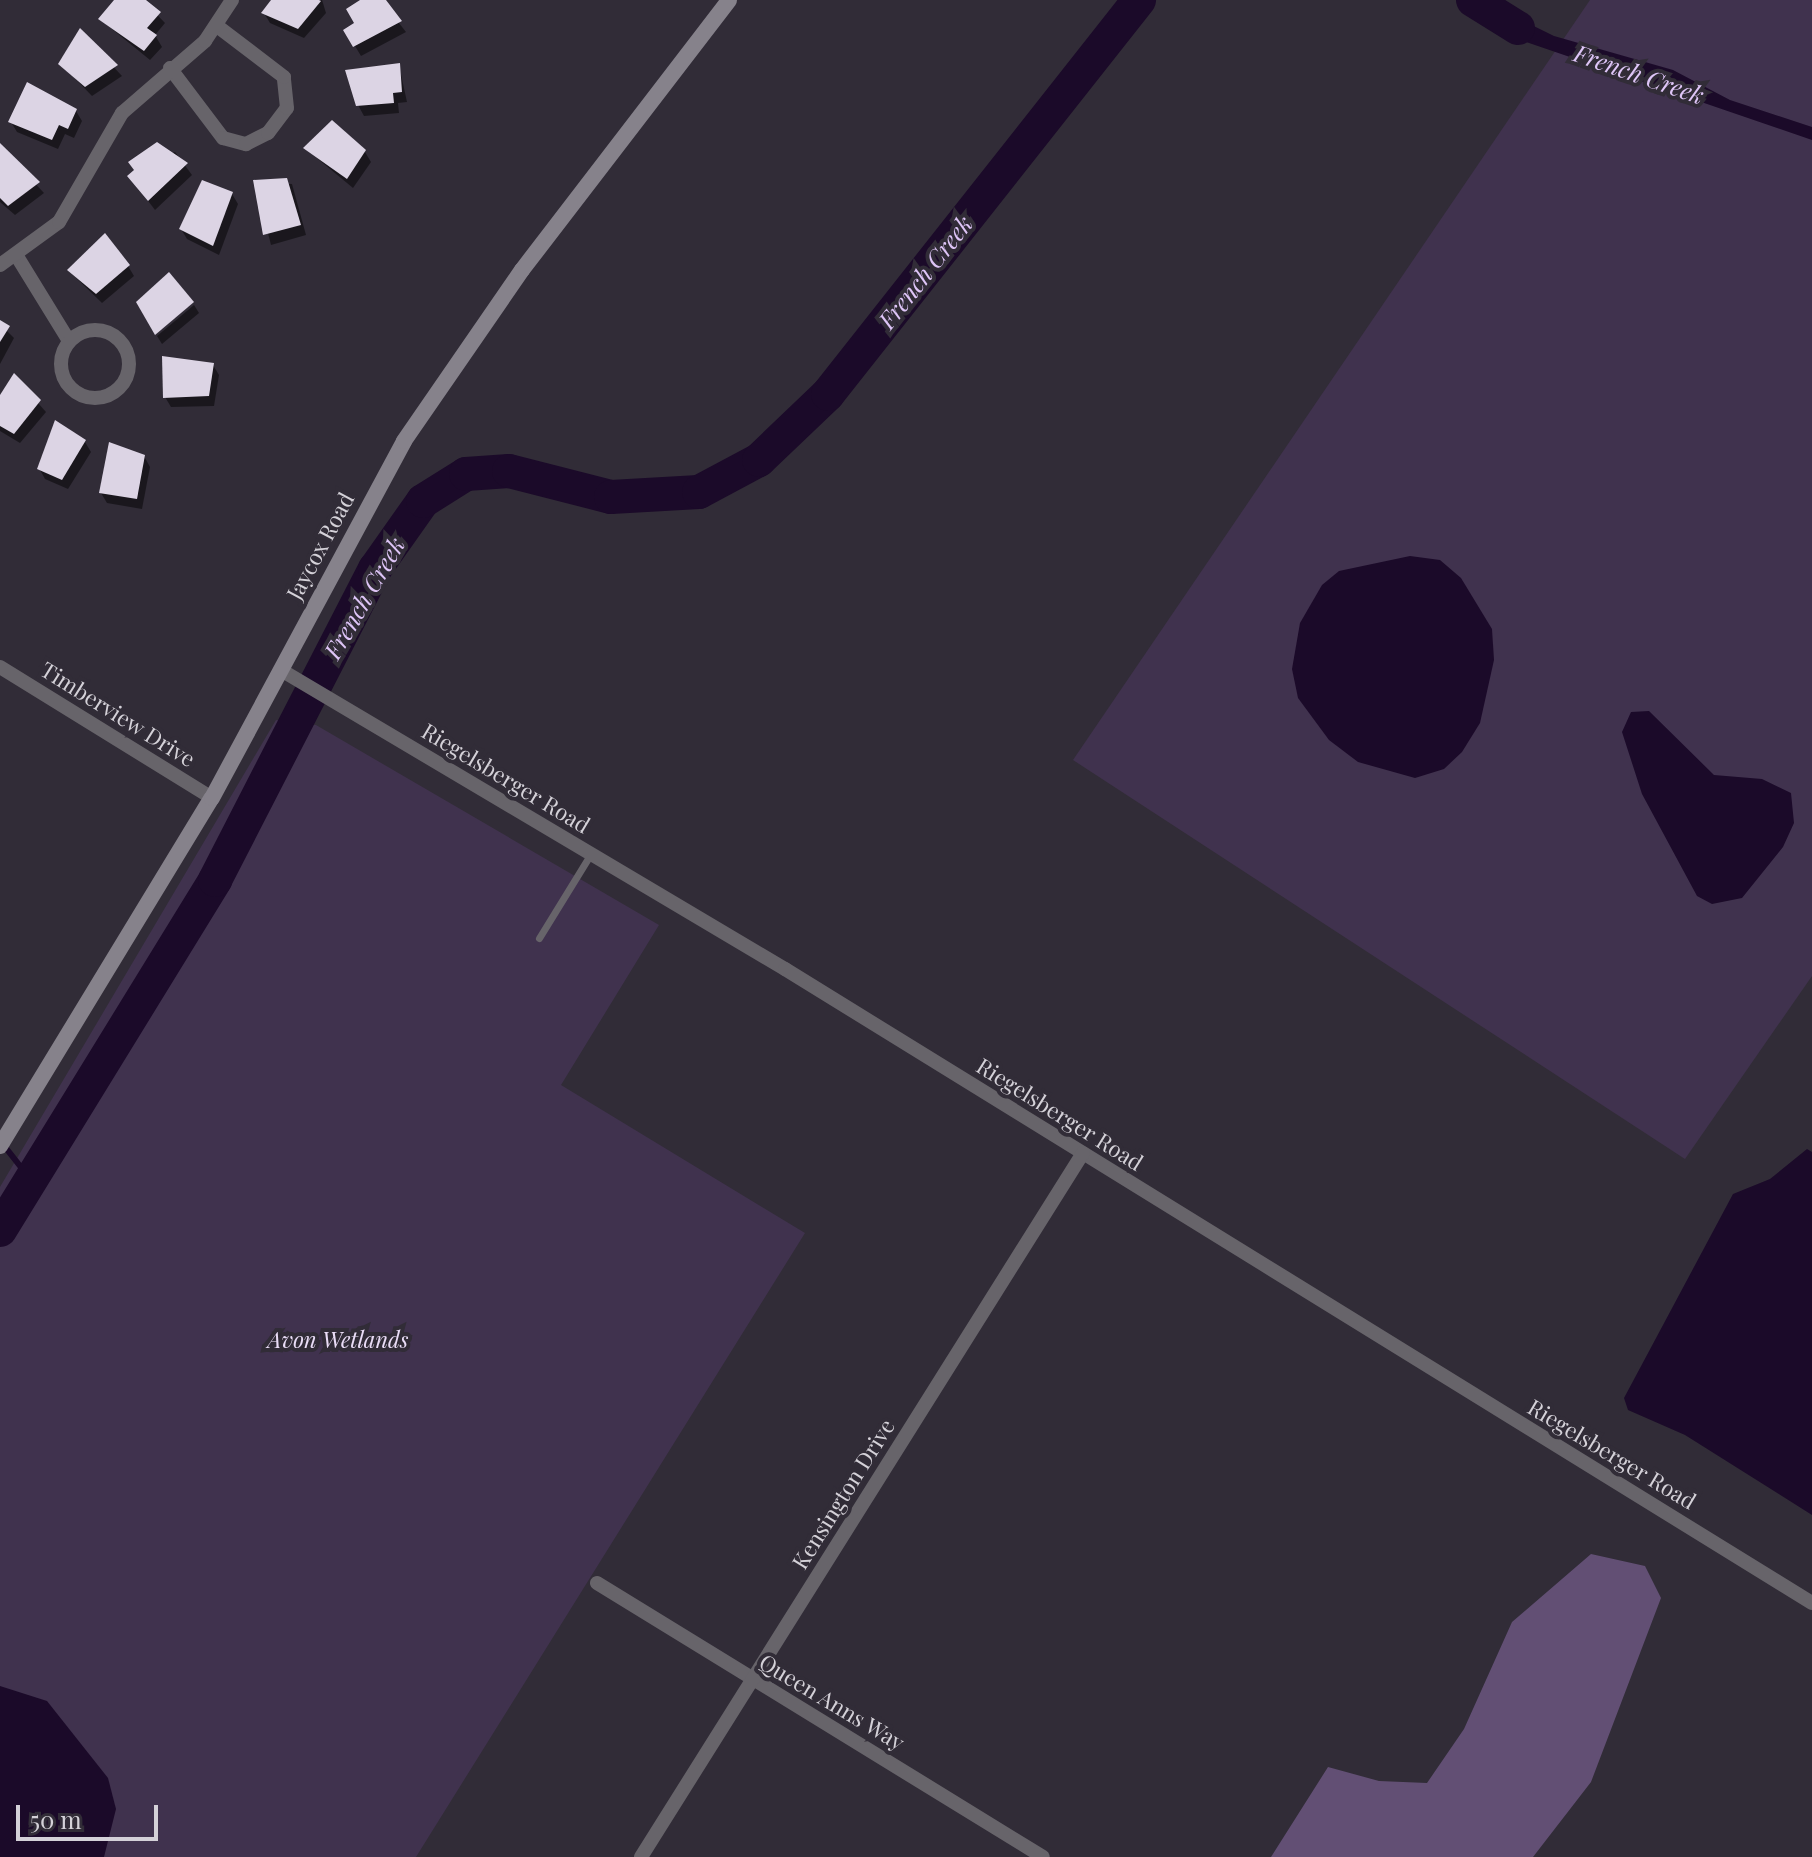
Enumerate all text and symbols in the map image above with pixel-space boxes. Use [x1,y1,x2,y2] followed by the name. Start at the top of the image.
[1570,38,1708,110] water label: French Creek
[872,210,978,334] water label: French Creek
[281,488,359,604] street label: Jaycox Road
[318,532,410,664] water label: French Creek
[36,656,200,772] street label: Timberview Drive
[417,717,595,839] street label: Riegelsberger Road
[972,1052,1148,1176] street label: Riegelsberger Road
[268,1327,408,1353] park label: Avon Wetlands
[1523,1393,1701,1515] street label: Riegelsberger Road
[786,1414,900,1574] street label: Kensington Drive
[754,1648,910,1756] street label: Queen Anns Way
[20,1789,162,1839] scale bar
[30,1803,82,1835] text: 50 m

